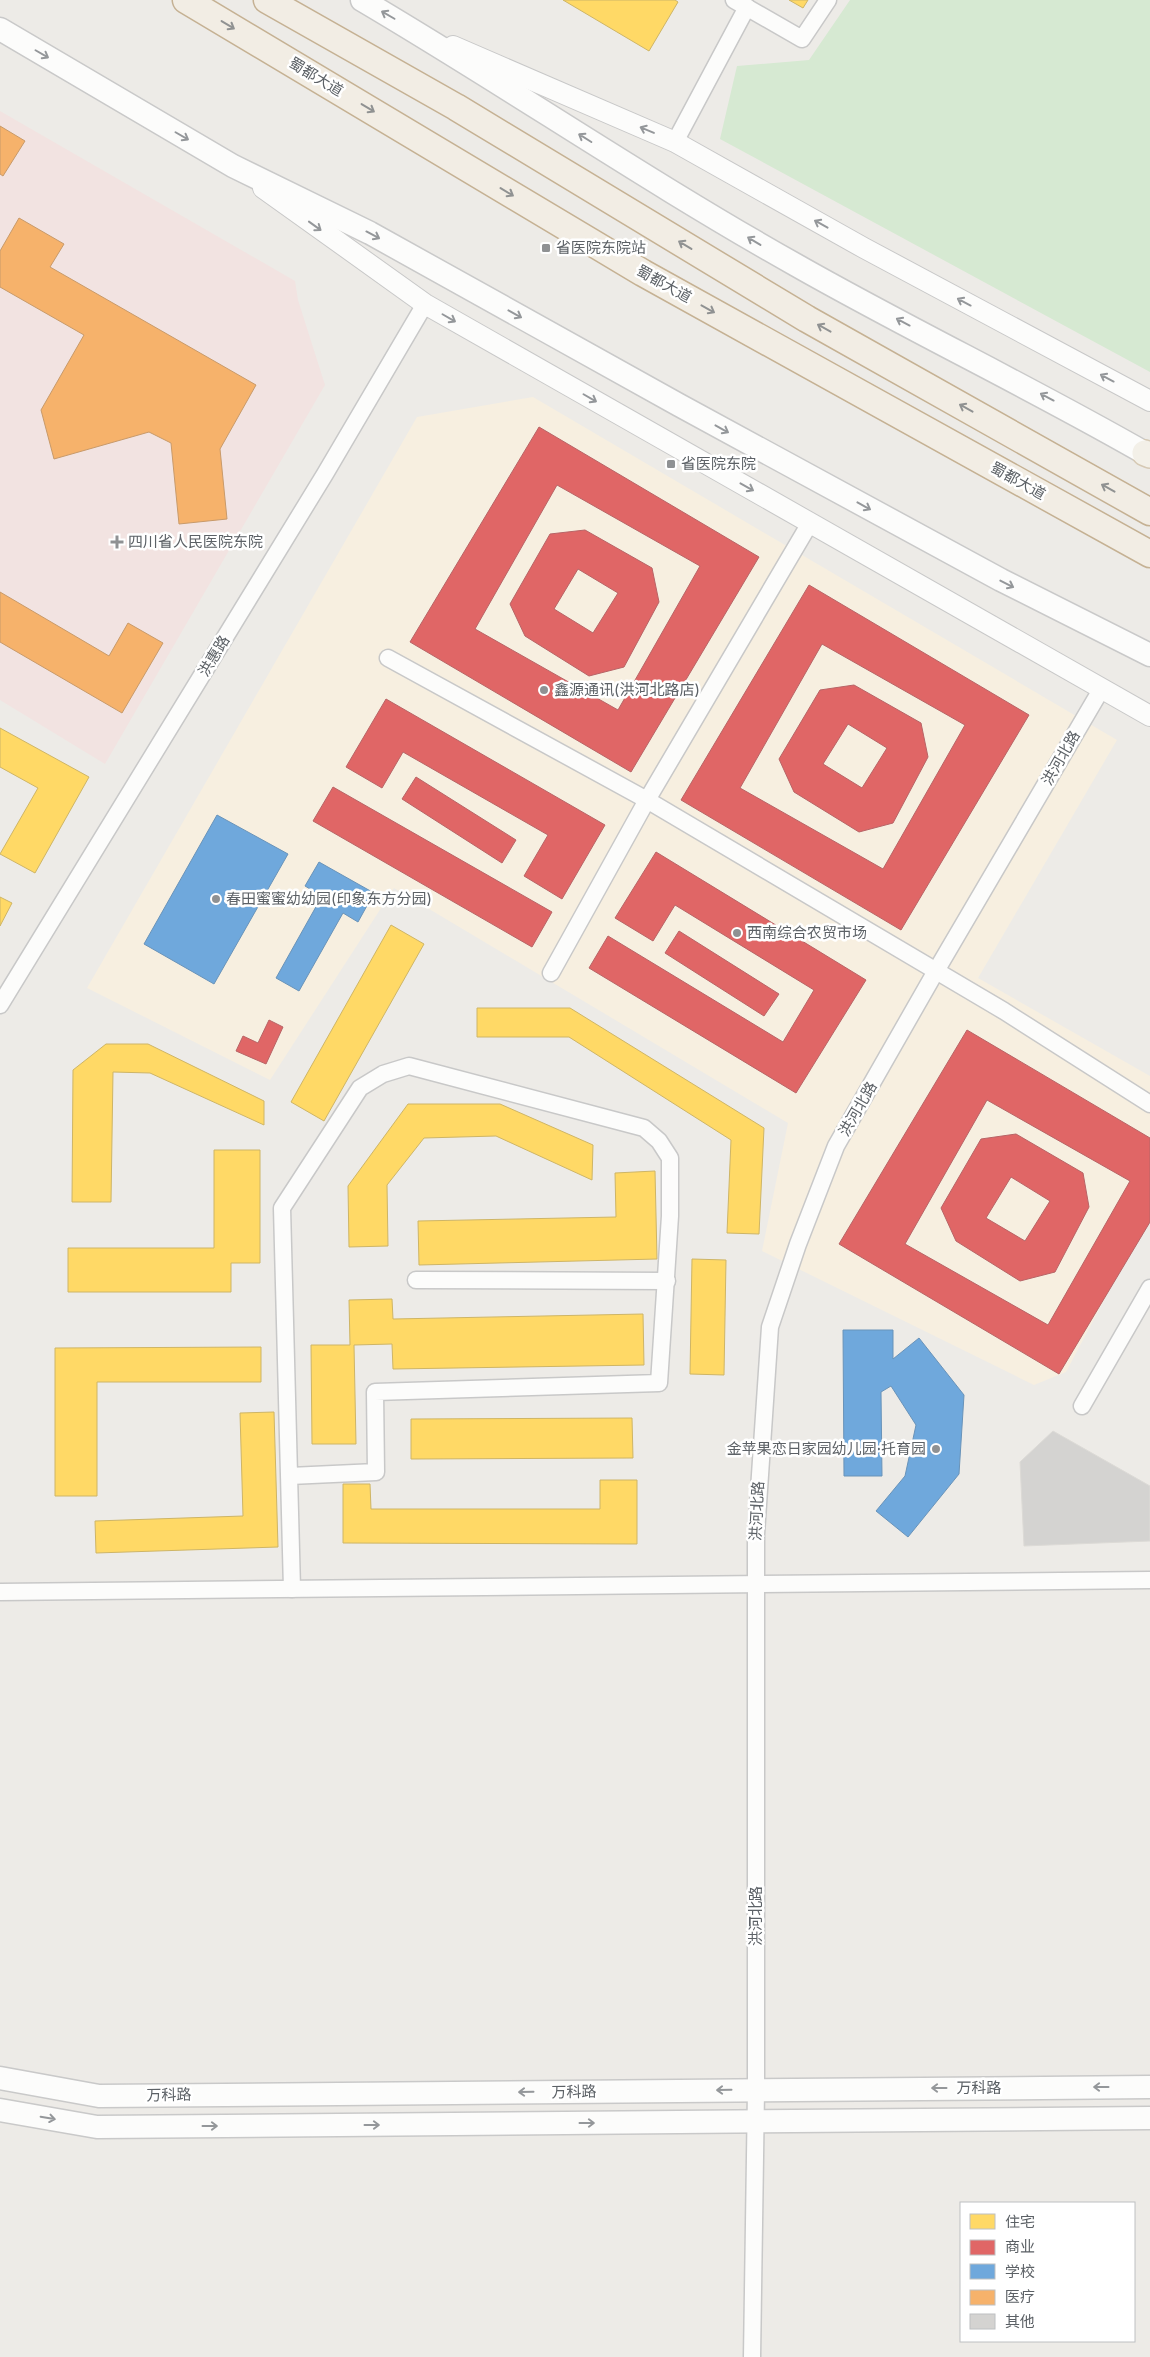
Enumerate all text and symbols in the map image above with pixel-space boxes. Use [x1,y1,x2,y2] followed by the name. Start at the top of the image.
[381,10,396,20] one-way arrow
[221,20,236,30] one-way arrow
[35,49,49,59] one-way arrow
[286,53,347,100] street label: 蜀都大道
[360,104,374,114] one-way arrow
[640,125,655,135] one-way arrow
[175,131,190,141] one-way arrow
[579,133,593,143] one-way arrow
[500,187,514,197] one-way arrow
[814,219,829,228] one-way arrow
[308,221,322,231] one-way arrow
[365,230,380,240] one-way arrow
[748,235,762,245] one-way arrow
[556,238,646,257] place label: 省医院东院站
[678,239,692,249] one-way arrow
[540,242,552,254] marker: 省医院东院站
[633,261,695,306] street label: 蜀都大道
[956,297,971,307] one-way arrow
[700,304,715,314] one-way arrow
[507,309,522,319] one-way arrow
[441,313,456,323] one-way arrow
[896,317,911,326] one-way arrow
[818,323,832,333] one-way arrow
[1100,373,1115,383] one-way arrow
[1040,392,1055,401] one-way arrow
[582,394,597,404] one-way arrow
[959,403,974,412] one-way arrow
[714,424,728,434] one-way arrow
[681,454,756,473] place label: 省医院东院
[665,458,677,470] marker: 省医院东院
[987,458,1049,503] street label: 蜀都大道
[739,482,754,492] one-way arrow
[1100,483,1115,493] one-way arrow
[857,501,872,511] one-way arrow
[128,532,263,551] place label: 四川省人民医院东院
[110,535,124,549] marker: 四川省人民医院东院
[999,580,1014,589] one-way arrow
[194,632,233,680] street label: 洪惠路
[554,680,700,699] place label: 鑫源通讯(洪河北路店)
[538,684,550,696] marker: 鑫源通讯(洪河北路店)
[1037,727,1084,788] street label: 洪河北路
[226,889,432,908] place label: 春田蜜蜜幼幼园(印象东方分园)
[210,893,222,905] marker: 春田蜜蜜幼幼园(印象东方分园)
[747,923,867,942] place label: 西南综合农贸市场
[731,927,743,939] marker: 西南综合农贸市场
[834,1078,881,1139] street label: 洪河北路
[727,1439,926,1458] place label: 金苹果恋日家园幼儿园·托育园
[930,1443,942,1455] marker: 金苹果恋日家园幼儿园·托育园
[745,1481,768,1541] street label: 洪河北路
[746,1886,765,1946] street label: 洪河北路
[956,2078,1002,2097] street label: 万科路
[551,2082,597,2101] street label: 万科路
[1094,2082,1110,2092] one-way arrow
[931,2083,948,2093] one-way arrow
[146,2085,192,2104] street label: 万科路
[716,2085,732,2095] one-way arrow
[519,2087,535,2097] one-way arrow
[40,2114,56,2124] one-way arrow
[578,2118,595,2128] one-way arrow
[364,2120,380,2130] one-way arrow
[201,2121,217,2131] one-way arrow
[960,2202,1135,2342] legend
[1005,2212,1035,2231] text: 住宅
[1005,2237,1035,2256] text: 商业
[1005,2262,1035,2281] text: 学校
[1005,2287,1035,2306] text: 医疗
[1005,2312,1035,2331] text: 其他

